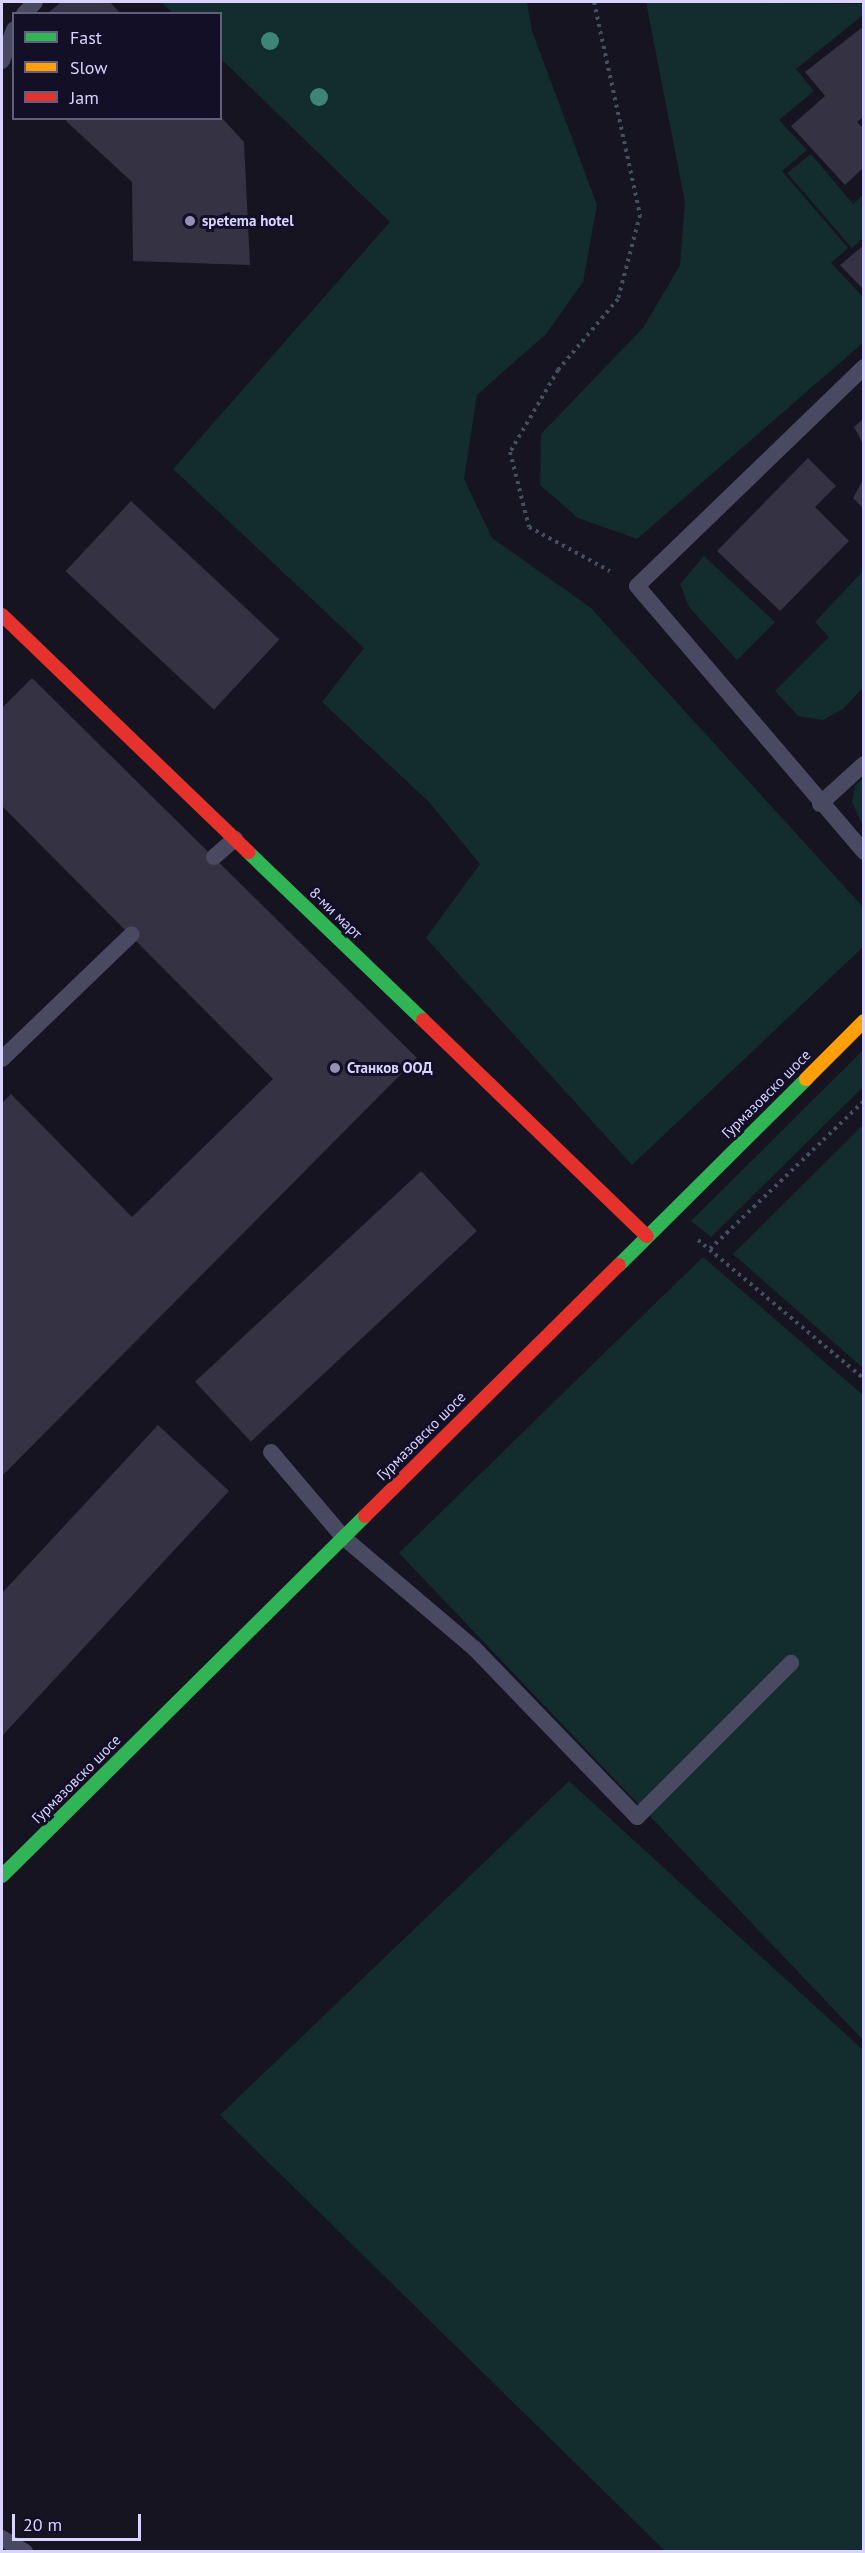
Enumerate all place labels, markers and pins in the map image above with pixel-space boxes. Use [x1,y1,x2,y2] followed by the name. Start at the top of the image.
[202,212,294,230] place label: spetema hotel
[183,214,197,228] marker: spetema hotel
[347,1059,433,1077] place label: Станков ООД
[328,1061,342,1075] marker: Станков ООД

